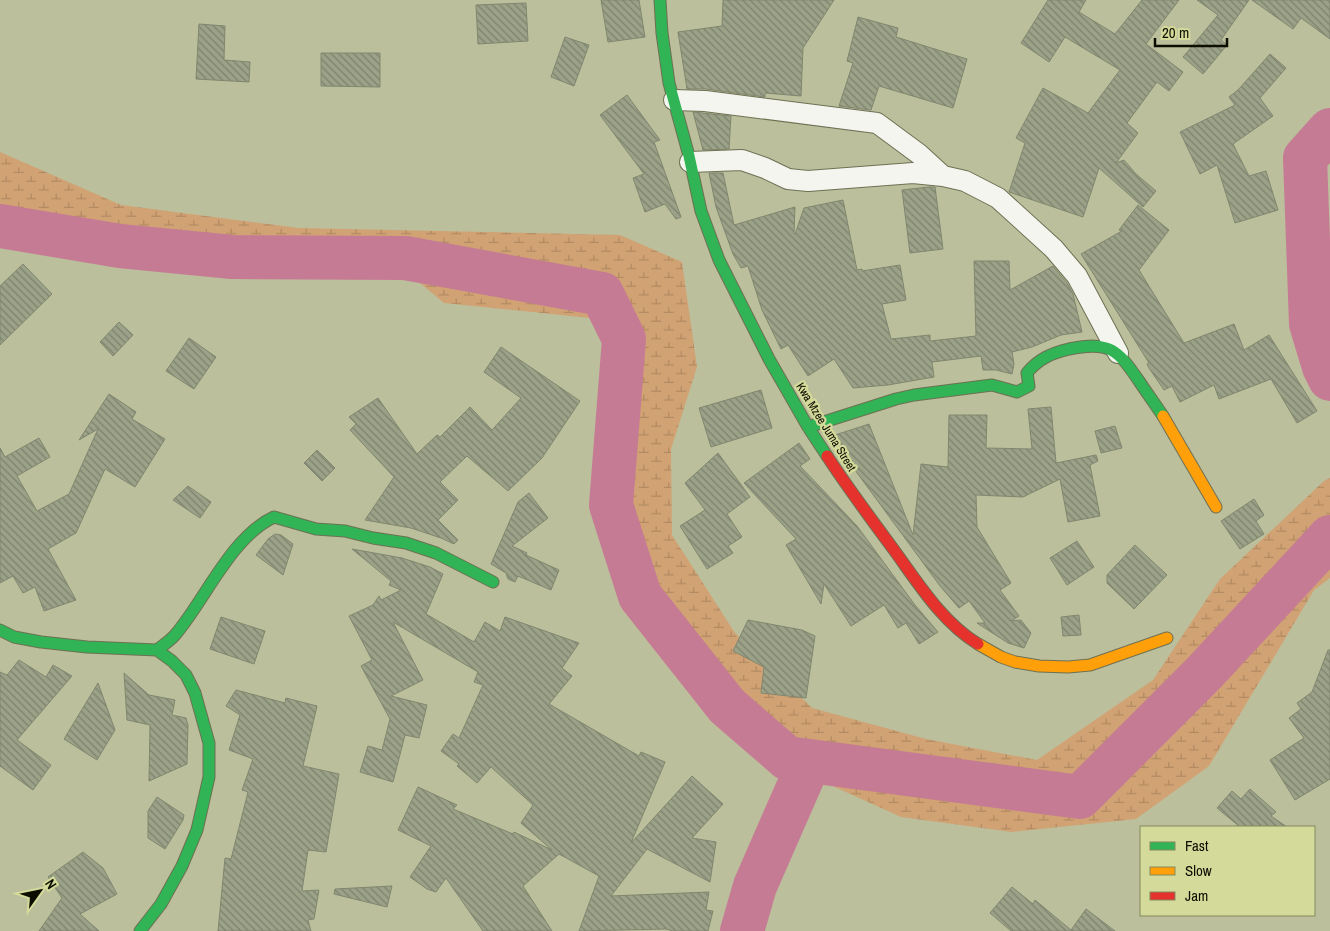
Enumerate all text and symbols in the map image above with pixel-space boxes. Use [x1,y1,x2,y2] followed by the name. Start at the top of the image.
[1155,15,1228,47] scale bar
[1162,22,1189,43] text: 20 m
[792,380,860,475] street label: Kwa Mzee Juma Street
[1140,826,1315,916] legend
[1185,835,1209,856] text: Fast
[1185,860,1212,881] text: Slow
[15,866,65,916] north arrow
[41,876,61,892] text: N
[1185,885,1208,906] text: Jam

